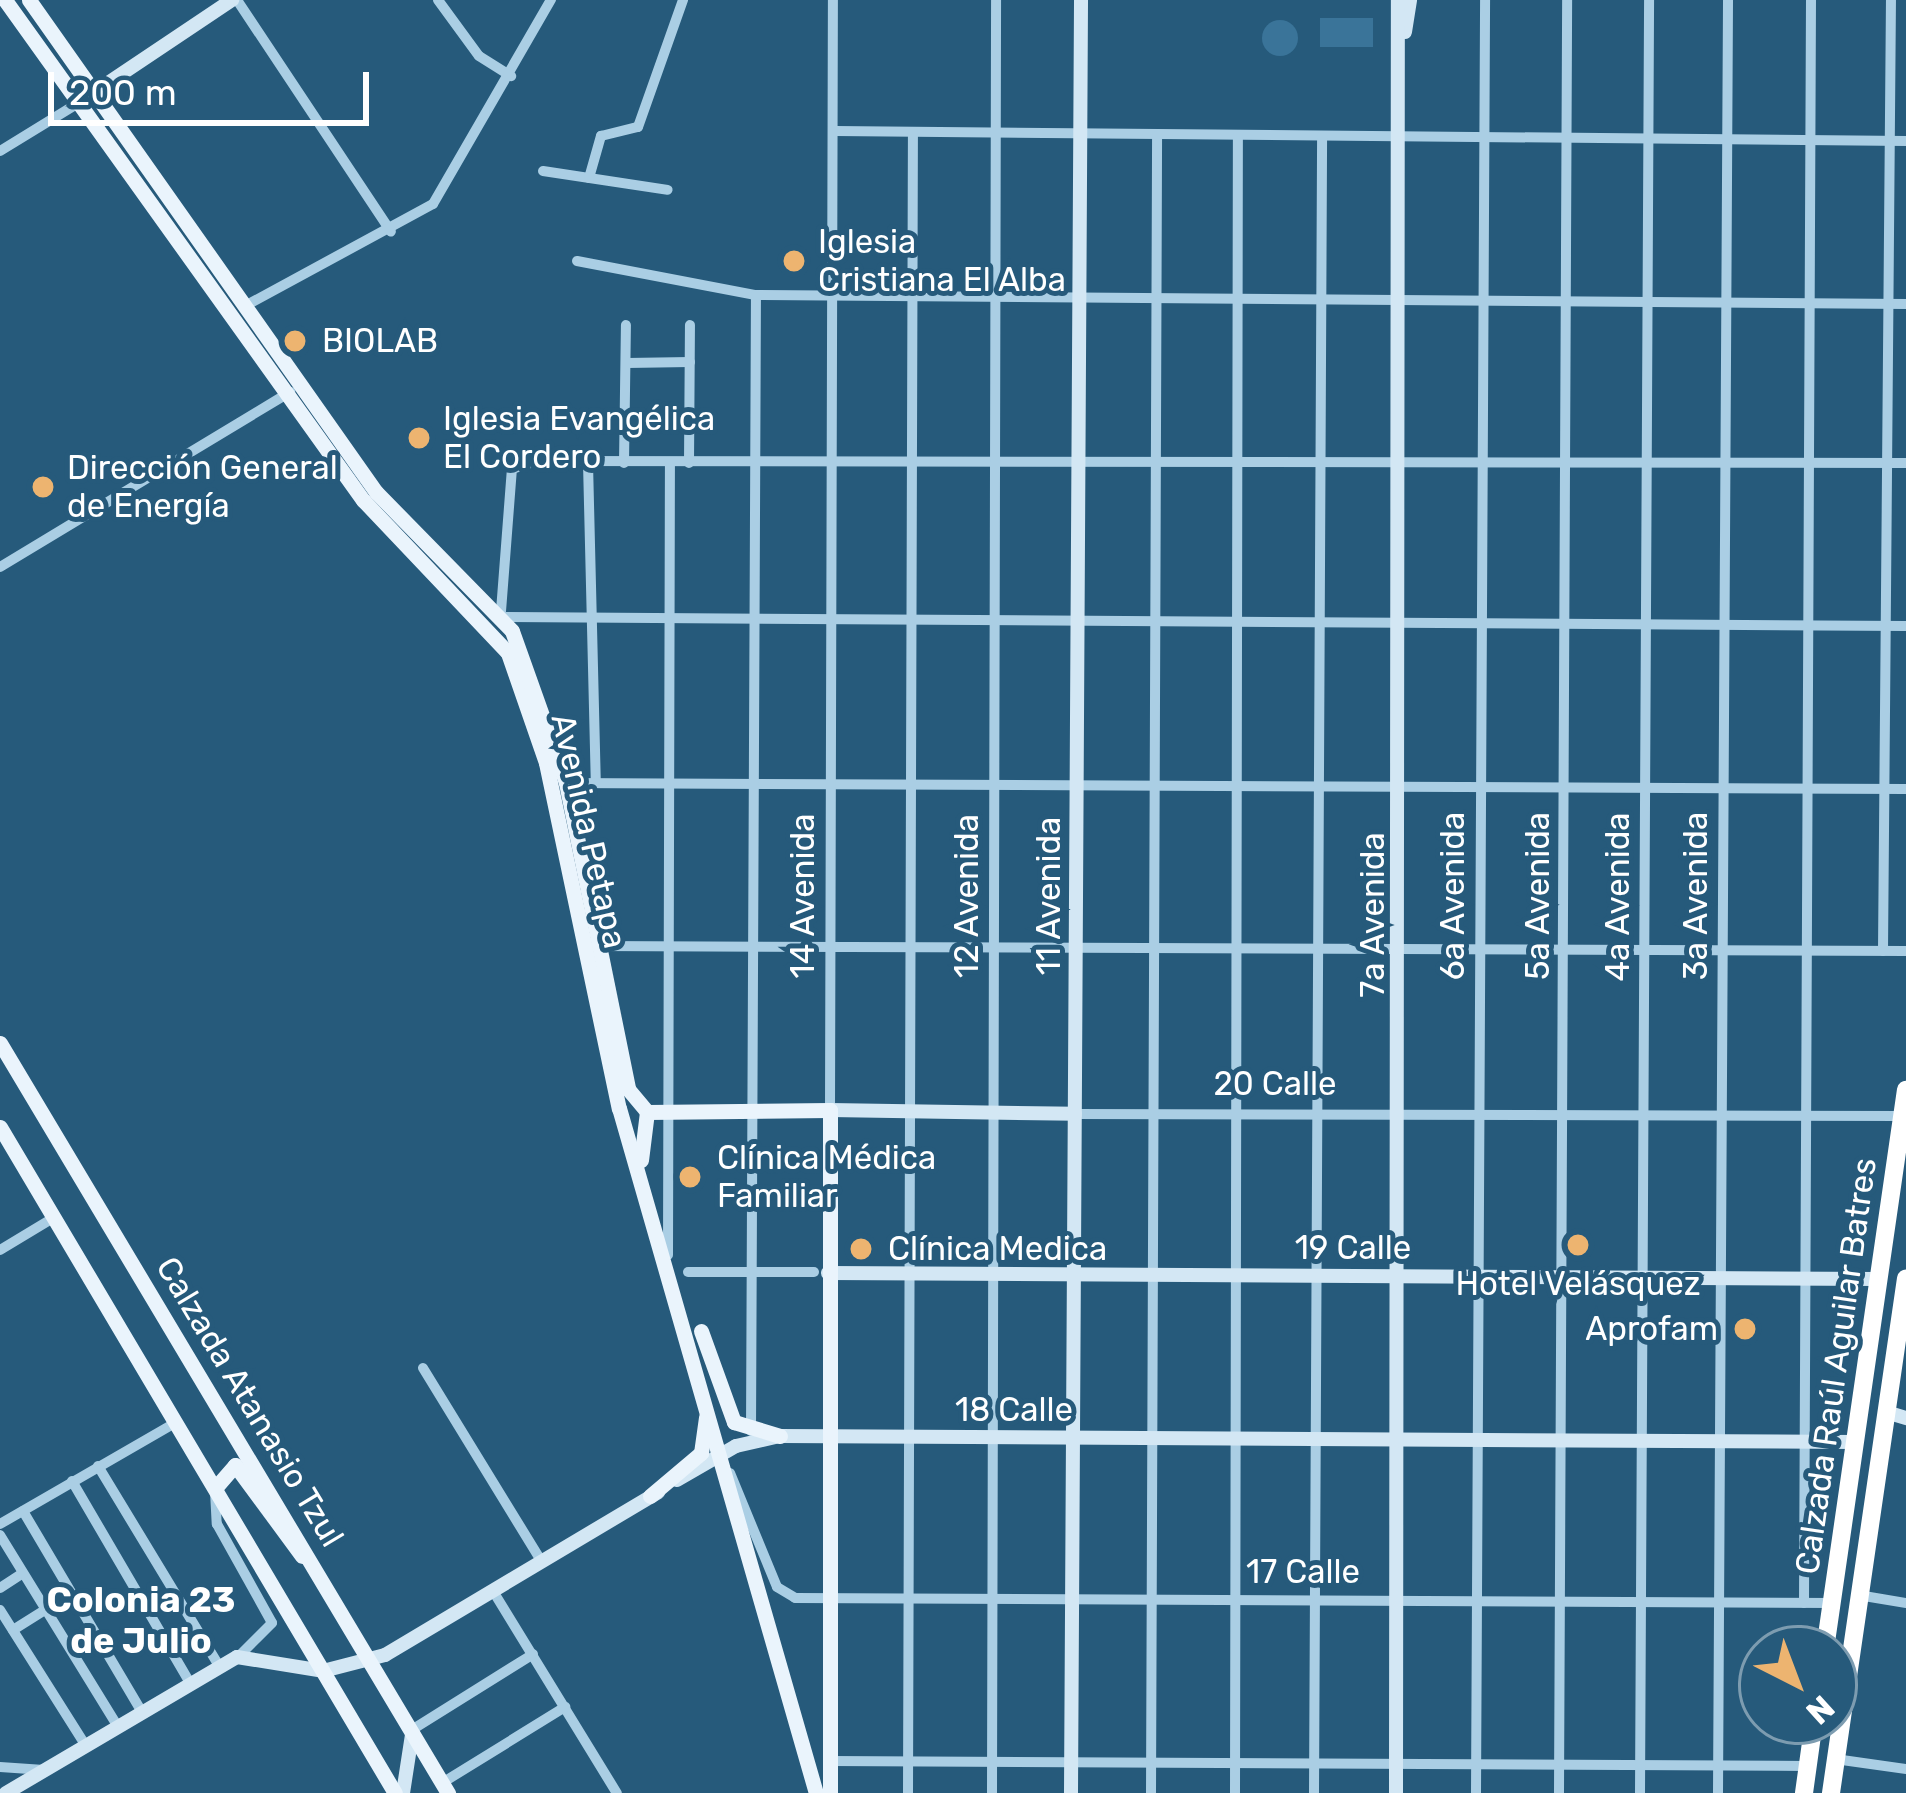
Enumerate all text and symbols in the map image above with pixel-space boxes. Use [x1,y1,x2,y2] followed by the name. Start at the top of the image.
[54,48,375,122] scale bar
[69,71,177,114] text: 200 m
[818,222,1067,300] place label: Iglesia Cristiana El Alba
[781,248,807,274] marker: Iglesia Cristiana El Alba
[322,321,438,361] place label: BIOLAB
[279,325,311,357] marker: BIOLAB
[443,399,715,477] place label: Iglesia Evangélica El Cordero
[406,425,432,451] marker: Iglesia Evangélica El Cordero
[67,448,338,526] place label: Dirección General de Energía
[30,474,56,500] marker: Dirección General de Energía
[543,710,635,952] street label: Avenida Petapa
[1433,811,1473,981] street label: 6a Avenida
[1676,811,1716,981] street label: 3a Avenida
[1518,812,1558,980] street label: 5a Avenida
[1598,812,1638,982] street label: 4a Avenida
[783,813,823,979] street label: 14 Avenida
[947,814,987,978] street label: 12 Avenida
[1029,816,1069,976] street label: 11 Avenida
[1353,832,1393,998] street label: 7a Avenida
[1213,1064,1337,1104] street label: 20 Calle
[717,1138,936,1216] place label: Clínica Médica Familiar
[1787,1154,1885,1578] street label: Calzada Raúl Aguilar Batres
[674,1161,706,1193] marker: Clínica Médica Familiar
[1295,1228,1411,1268] street label: 19 Calle
[888,1229,1107,1269] place label: Clínica Medica
[1565,1232,1591,1258] marker: Hotel Velásquez
[845,1233,877,1265] marker: Clínica Medica
[147,1249,353,1555] street label: Calzada Atanasio Tzul
[1455,1264,1701,1304] place label: Hotel Velásquez
[1585,1309,1718,1349] place label: Aprofam
[1729,1313,1761,1345] marker: Aprofam
[955,1390,1073,1430] street label: 18 Calle
[1246,1552,1360,1592] street label: 17 Calle
[46,1577,236,1662] district label: Colonia 23 de Julio
[1738,1625,1858,1745] north arrow
[1799,1687,1842,1732] text: N

